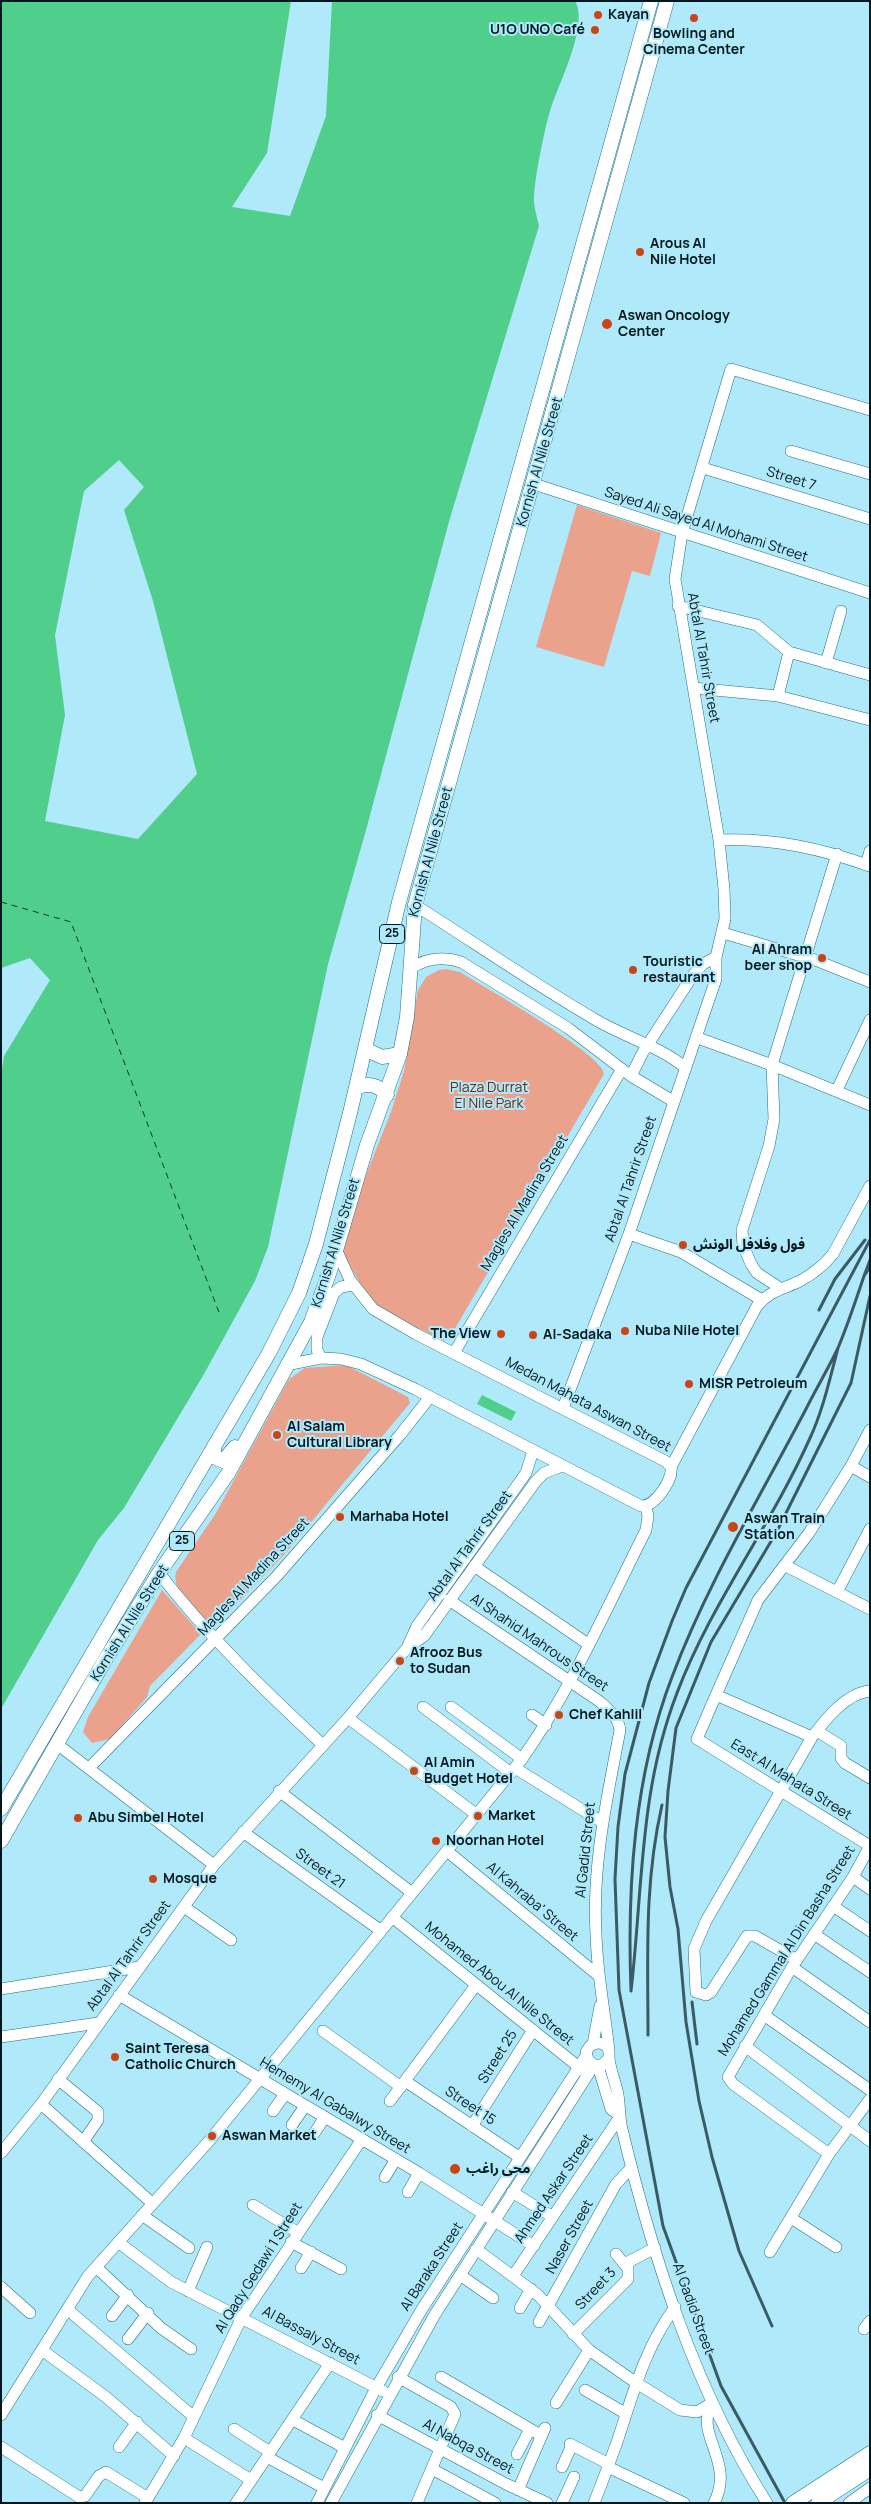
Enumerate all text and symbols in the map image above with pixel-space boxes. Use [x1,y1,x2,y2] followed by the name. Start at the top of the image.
[608,7,649,23] place label: Kayan
[592,9,604,21] marker: Kayan
[688,12,700,24] marker: Bowling and Cinema Center
[490,22,585,38] place label: U1O UNO Café
[589,24,601,36] marker: U1O UNO Café
[643,26,745,58] place label: Bowling and Cinema Center
[650,236,716,268] place label: Arous Al Nile Hotel
[634,246,646,258] marker: Arous Al Nile Hotel
[618,308,730,341] place label: Aswan Oncology Center
[600,317,614,331] marker: Aswan Oncology Center
[513,395,567,529] street label: Kornish Al Nile Street
[764,464,818,494] street label: Street 7
[602,484,810,566] street label: Sayed Ali Sayed Al Mohami Street
[683,591,723,725] street label: Abtal Al Tahrir Street
[406,785,456,919] street label: Kornish Al Nile Street
[380,924,404,944] road number: 25
[745,942,812,974] place label: Al Ahram beer shop
[816,952,828,964] marker: Al Ahram beer shop
[643,954,716,986] place label: Touristic restaurant
[627,964,639,976] marker: Touristic restaurant
[450,1080,528,1112] park label: Plaza Durrat El Nile Park
[602,1114,660,1244] street label: Abtal Al Tahrir Street
[478,1132,572,1274] street label: Magles Al Madina Street
[308,1176,364,1310] street label: Kornish Al Nile Street
[693,1237,805,1253] place label: فول وفلافل الونش
[677,1239,689,1251] marker: فول وفلافل الونش
[635,1323,739,1339] place label: Nuba Nile Hotel
[619,1325,631,1337] marker: Nuba Nile Hotel
[431,1326,491,1342] place label: The View
[543,1327,612,1343] place label: Al-Sadaka
[495,1328,507,1340] marker: The View
[527,1329,539,1341] marker: Al-Sadaka
[502,1354,674,1456] street label: Medan Mahata Aswan Street
[699,1376,807,1392] place label: MISR Petroleum
[683,1378,695,1390] marker: MISR Petroleum
[287,1419,392,1451] place label: Al Salam Cultural Library
[271,1429,283,1441] marker: Al Salam Cultural Library
[424,1488,516,1604] street label: Abtal Al Tahrir Street
[350,1509,449,1525] place label: Marhaba Hotel
[334,1511,346,1523] marker: Marhaba Hotel
[744,1511,825,1544] place label: Aswan Train Station
[195,1514,313,1640] street label: Magles Al Madina Street
[726,1520,740,1534] marker: Aswan Train Station
[170,1532,194,1550] road number: 25
[87,1562,173,1684] street label: Kornish Al Nile Street
[467,1590,611,1696] street label: Al Shahid Mahrous Street
[410,1645,482,1678] place label: Afrooz Bus to Sudan
[394,1655,406,1667] marker: Afrooz Bus to Sudan
[569,1707,642,1723] place label: Chef Kahlil
[553,1709,565,1721] marker: Chef Kahlil
[727,1736,855,1824] street label: East Al Mahata Street
[424,1755,513,1788] place label: Al Amin Budget Hotel
[408,1765,420,1777] marker: Al Amin Budget Hotel
[573,1801,599,1899] street label: Al Gadid Street
[488,1808,536,1824] place label: Market
[88,1810,204,1826] place label: Abu Simbel Hotel
[472,1810,484,1822] marker: Market
[72,1812,84,1824] marker: Abu Simbel Hotel
[446,1833,544,1849] place label: Noorhan Hotel
[430,1835,442,1847] marker: Noorhan Hotel
[715,1843,859,2059] street label: Mohamed Gammal Al Din Basha Street
[292,1845,348,1893] street label: Street 21
[483,1859,581,1945] street label: Al Kahraba' Street
[163,1871,217,1887] place label: Mosque
[147,1873,159,1885] marker: Mosque
[83,1898,175,2014] street label: Abtal Al Tahrir Street
[421,1919,577,2049] street label: Mohamed Abou Al Nile Street
[475,2027,521,2087] street label: Street 25
[125,2041,236,2074] place label: Saint Teresa Catholic Church
[109,2051,121,2063] marker: Saint Teresa Catholic Church
[257,2054,413,2158] street label: Hememy Al Gabalwy Street
[441,2083,499,2129] street label: Street 15
[222,2128,317,2144] place label: Aswan Market
[206,2130,218,2142] marker: Aswan Market
[511,2131,597,2247] street label: Ahmed Askar Street
[466,2161,530,2177] place label: محى راغب
[448,2162,462,2176] marker: محى راغب
[543,2197,597,2277] street label: Naser Street
[212,2199,306,2337] street label: Al Qady Gedawi 1 Street
[397,2219,467,2315] street label: Al Baraka Street
[669,2261,717,2357] street label: Al Gadid Street
[572,2264,620,2314] street label: Street 3
[259,2303,363,2369] street label: Al Bassaly Street
[420,2416,516,2478] street label: Al Nabqa Street

